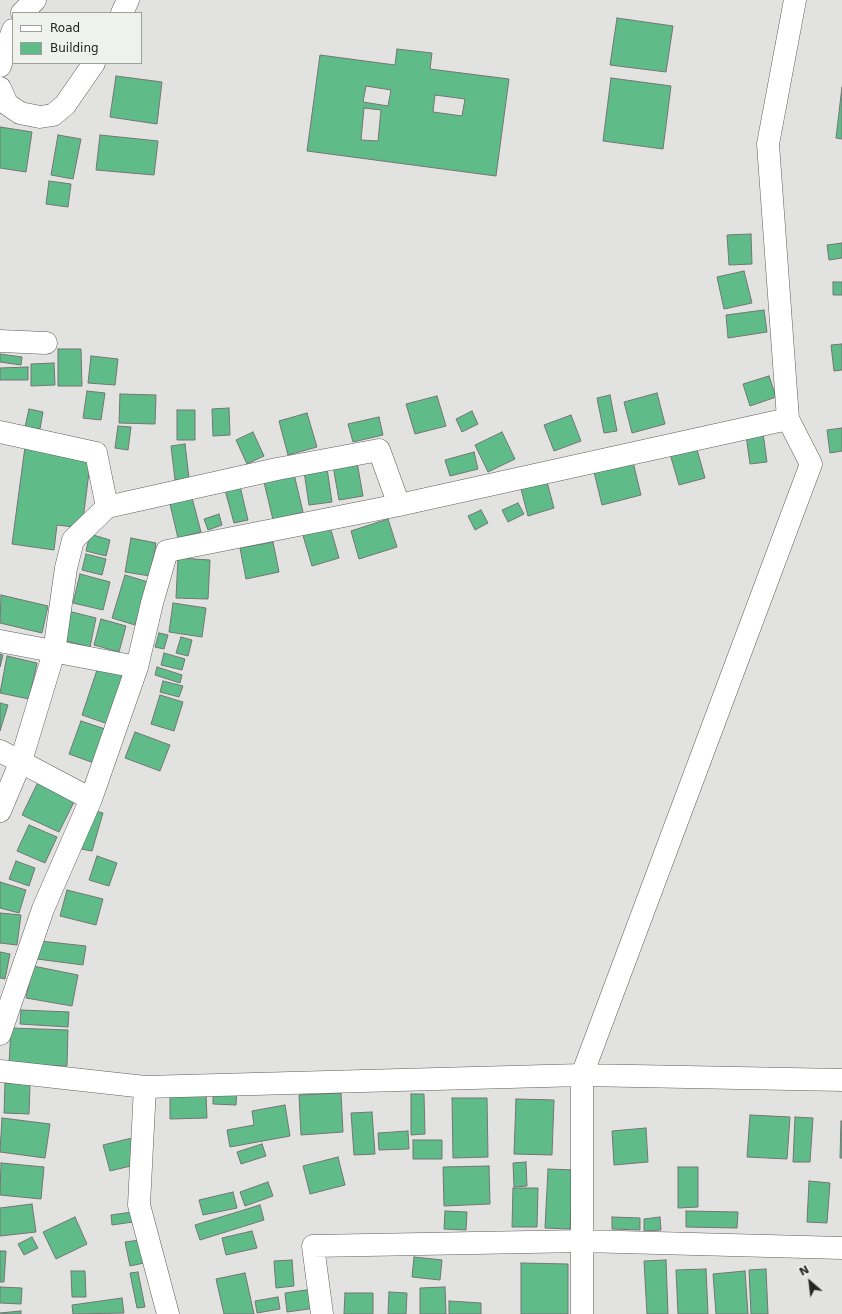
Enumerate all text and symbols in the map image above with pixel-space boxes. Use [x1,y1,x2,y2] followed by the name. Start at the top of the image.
[12,12,142,64] legend
[50,21,80,35] text: Road
[50,41,99,55] text: Building
[790,1262,830,1302] north arrow
[797,1263,811,1279] text: N

